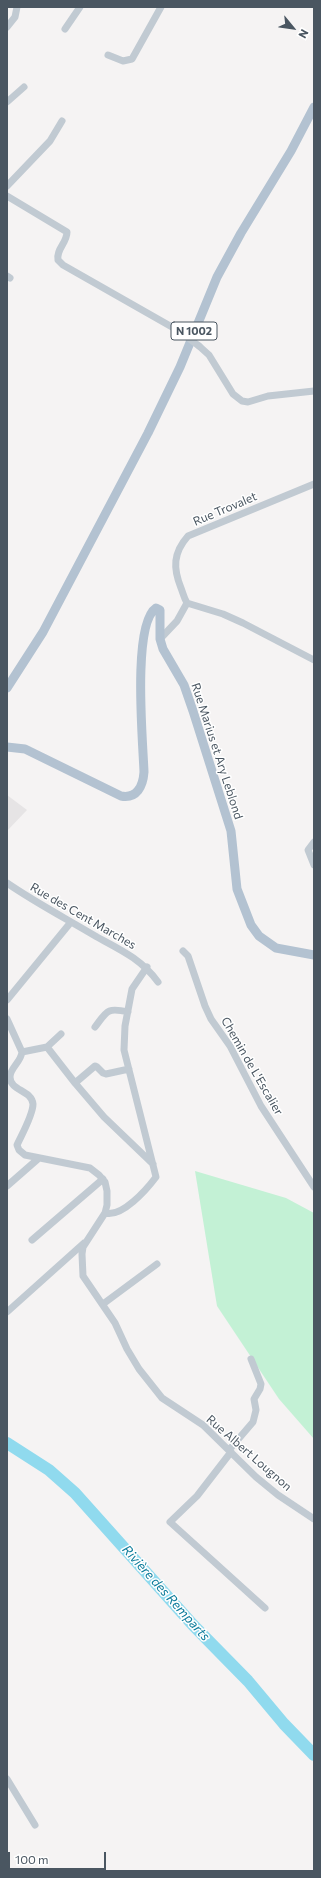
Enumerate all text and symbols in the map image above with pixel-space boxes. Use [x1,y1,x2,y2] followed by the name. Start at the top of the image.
[273,8,313,48] north arrow
[296,27,312,41] text: N
[171,322,217,340] road number: N 1002
[191,489,259,529] street label: Rue Trovalet
[188,681,246,821] street label: Rue Marius et Ary Leblond
[28,880,138,952] street label: Rue des Cent Marches
[218,1014,286,1118] street label: Chemin de L'Escalier
[203,1412,295,1494] street label: Rue Albert Lougnon
[119,1542,213,1644] water label: Rivière des Remparts
[10,1844,108,1870] scale bar
[15,1852,49,1866] text: 100 m

